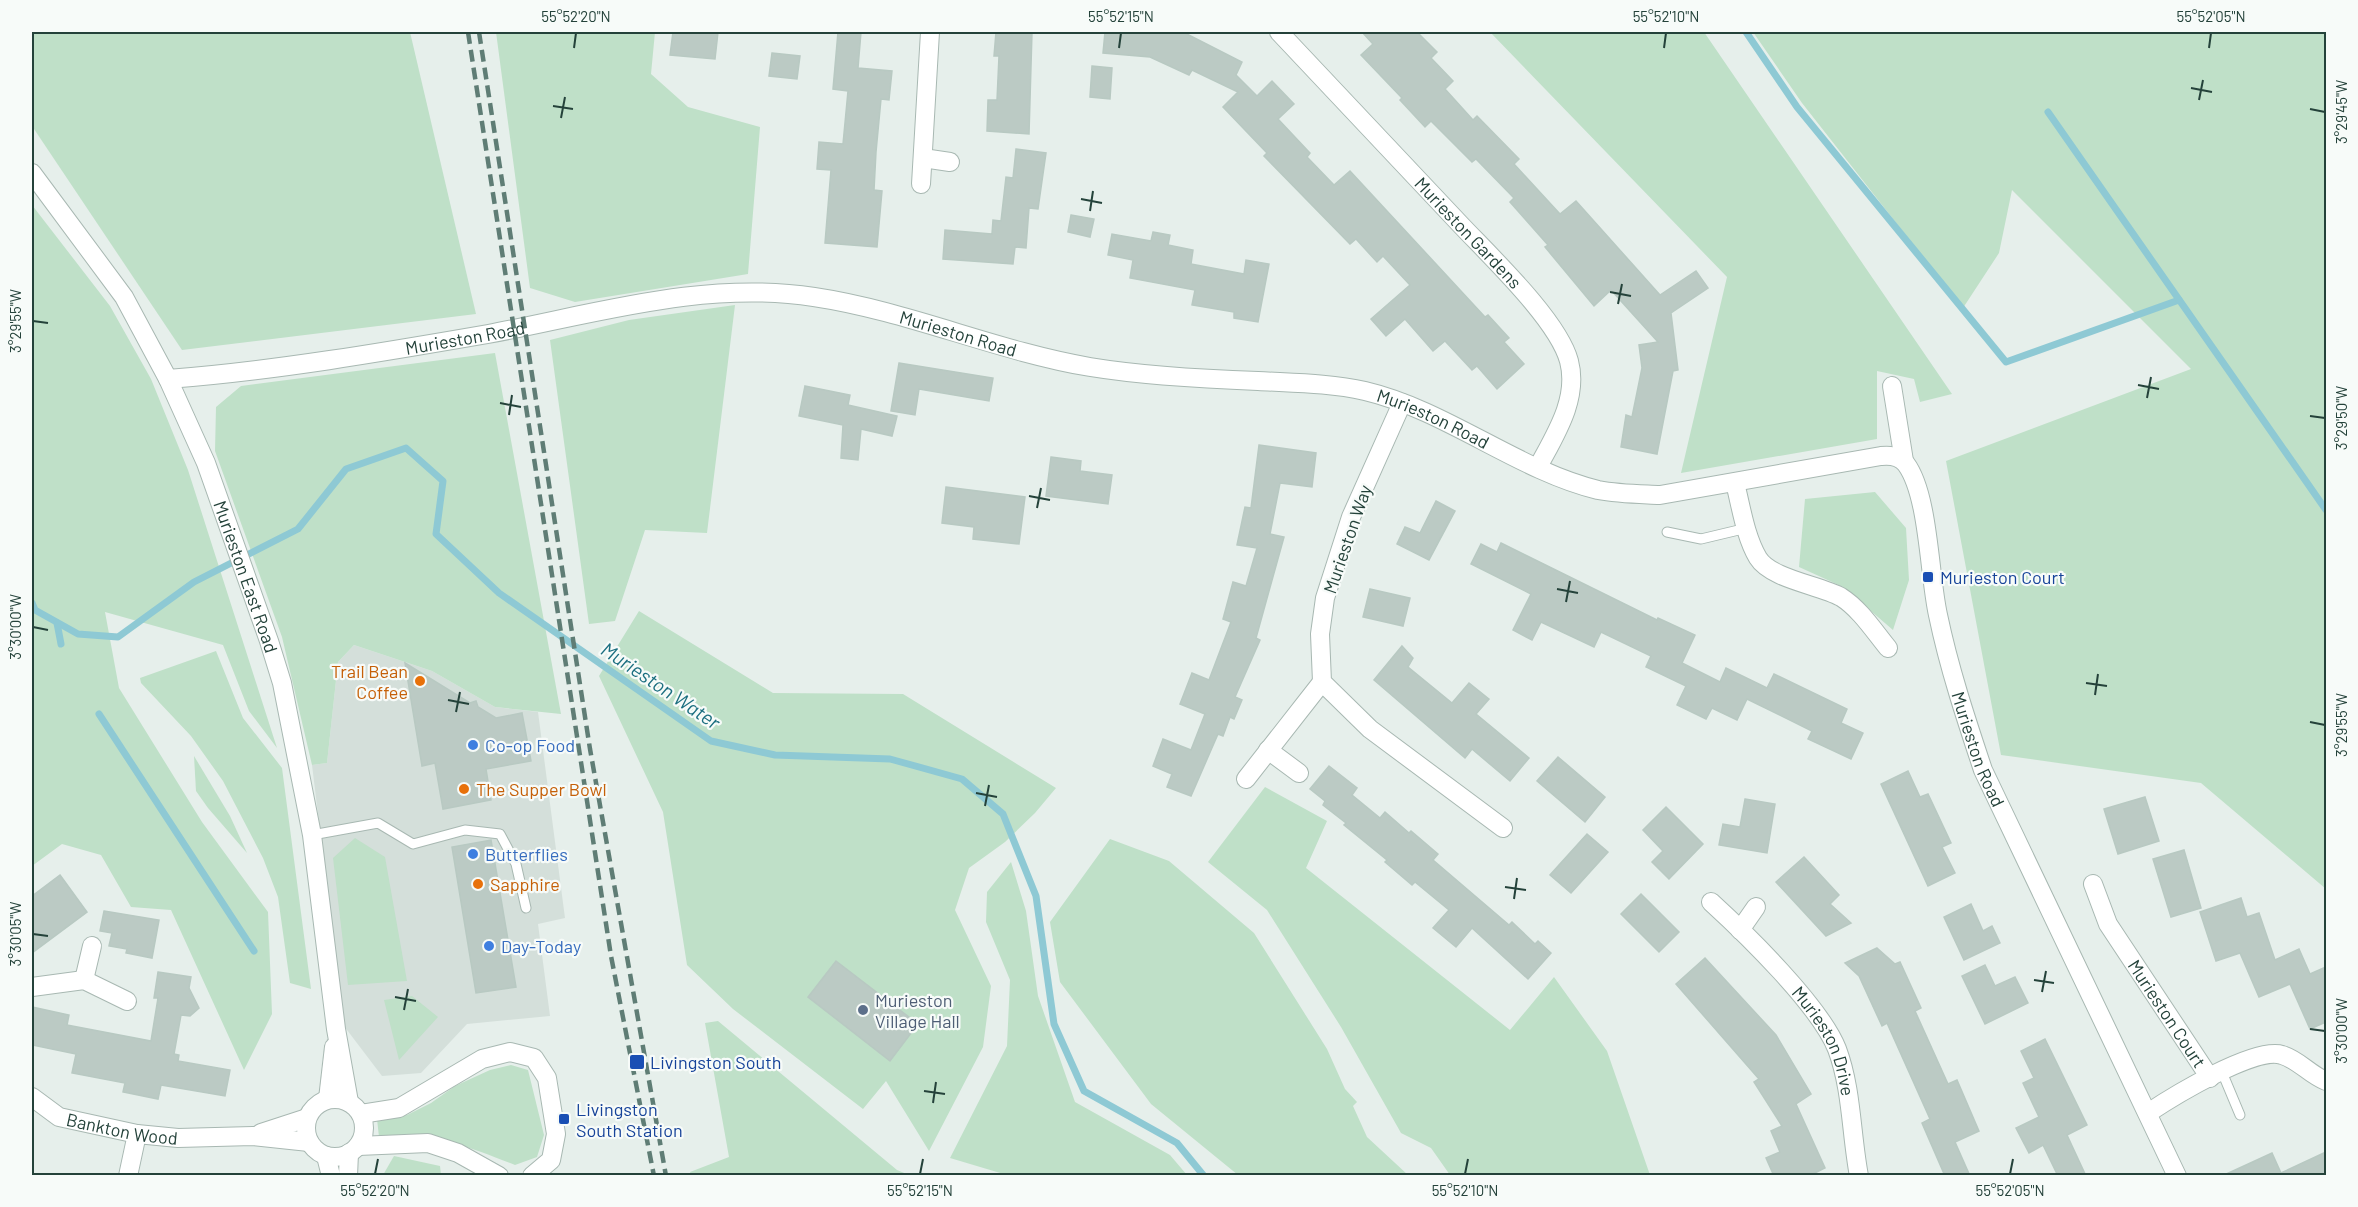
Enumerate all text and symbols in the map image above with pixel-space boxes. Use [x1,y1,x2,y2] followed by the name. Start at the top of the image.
[541,7,611,25] text: 55°52'20"N
[1088,7,1154,25] text: 55°52'15"N
[1633,7,1699,25] text: 55°52'10"N
[2176,7,2246,25] text: 55°52'05"N
[2332,80,2350,144] text: 3°29'45"W
[1410,172,1527,293] street label: Murieston Gardens
[6,289,24,353] text: 3°29'55"W
[897,305,1019,361] street label: Murieston Road
[404,316,527,359] street label: Murieston Road
[1374,384,1493,453] street label: Murieston Road
[2332,386,2350,450] text: 3°29'50"W
[1318,482,1376,596] street label: Murieston Way
[209,497,283,655] street label: Murieston East Road
[1940,566,2065,588] place label: Murieston Court
[1921,570,1935,584] marker: Murieston Court
[6,594,24,660] text: 3°30'00"W
[597,636,726,734] water label: Murieston Water
[331,660,408,703] place label: Trail Bean Coffee
[413,674,427,688] marker: Trail Bean Coffee
[1947,689,2010,810] street label: Murieston Road
[2332,693,2350,757] text: 3°29'55"W
[485,734,575,756] place label: Co-op Food
[466,738,480,752] marker: Co-op Food
[476,778,607,800] place label: The Supper Bowl
[457,782,471,796] marker: The Supper Bowl
[485,843,568,865] place label: Butterflies
[466,847,480,861] marker: Butterflies
[490,873,560,895] place label: Sapphire
[471,877,485,891] marker: Sapphire
[6,902,24,966] text: 3°30'05"W
[501,935,581,957] place label: Day-Today
[482,939,496,953] marker: Day-Today
[2124,955,2211,1072] street label: Murieston Court
[1788,982,1859,1097] street label: Murieston Drive
[875,989,960,1032] place label: Murieston Village Hall
[2332,998,2350,1064] text: 3°30'00"W
[856,1003,870,1017] marker: Murieston Village Hall
[650,1051,781,1073] place label: Livingston South
[628,1053,646,1071] marker: Livingston South
[576,1098,683,1141] place label: Livingston South Station
[64,1108,179,1149] street label: Bankton Wood
[557,1112,571,1126] marker: Livingston South Station
[340,1181,410,1199] text: 55°52'20"N
[887,1181,953,1199] text: 55°52'15"N
[1432,1181,1498,1199] text: 55°52'10"N
[1975,1181,2045,1199] text: 55°52'05"N

